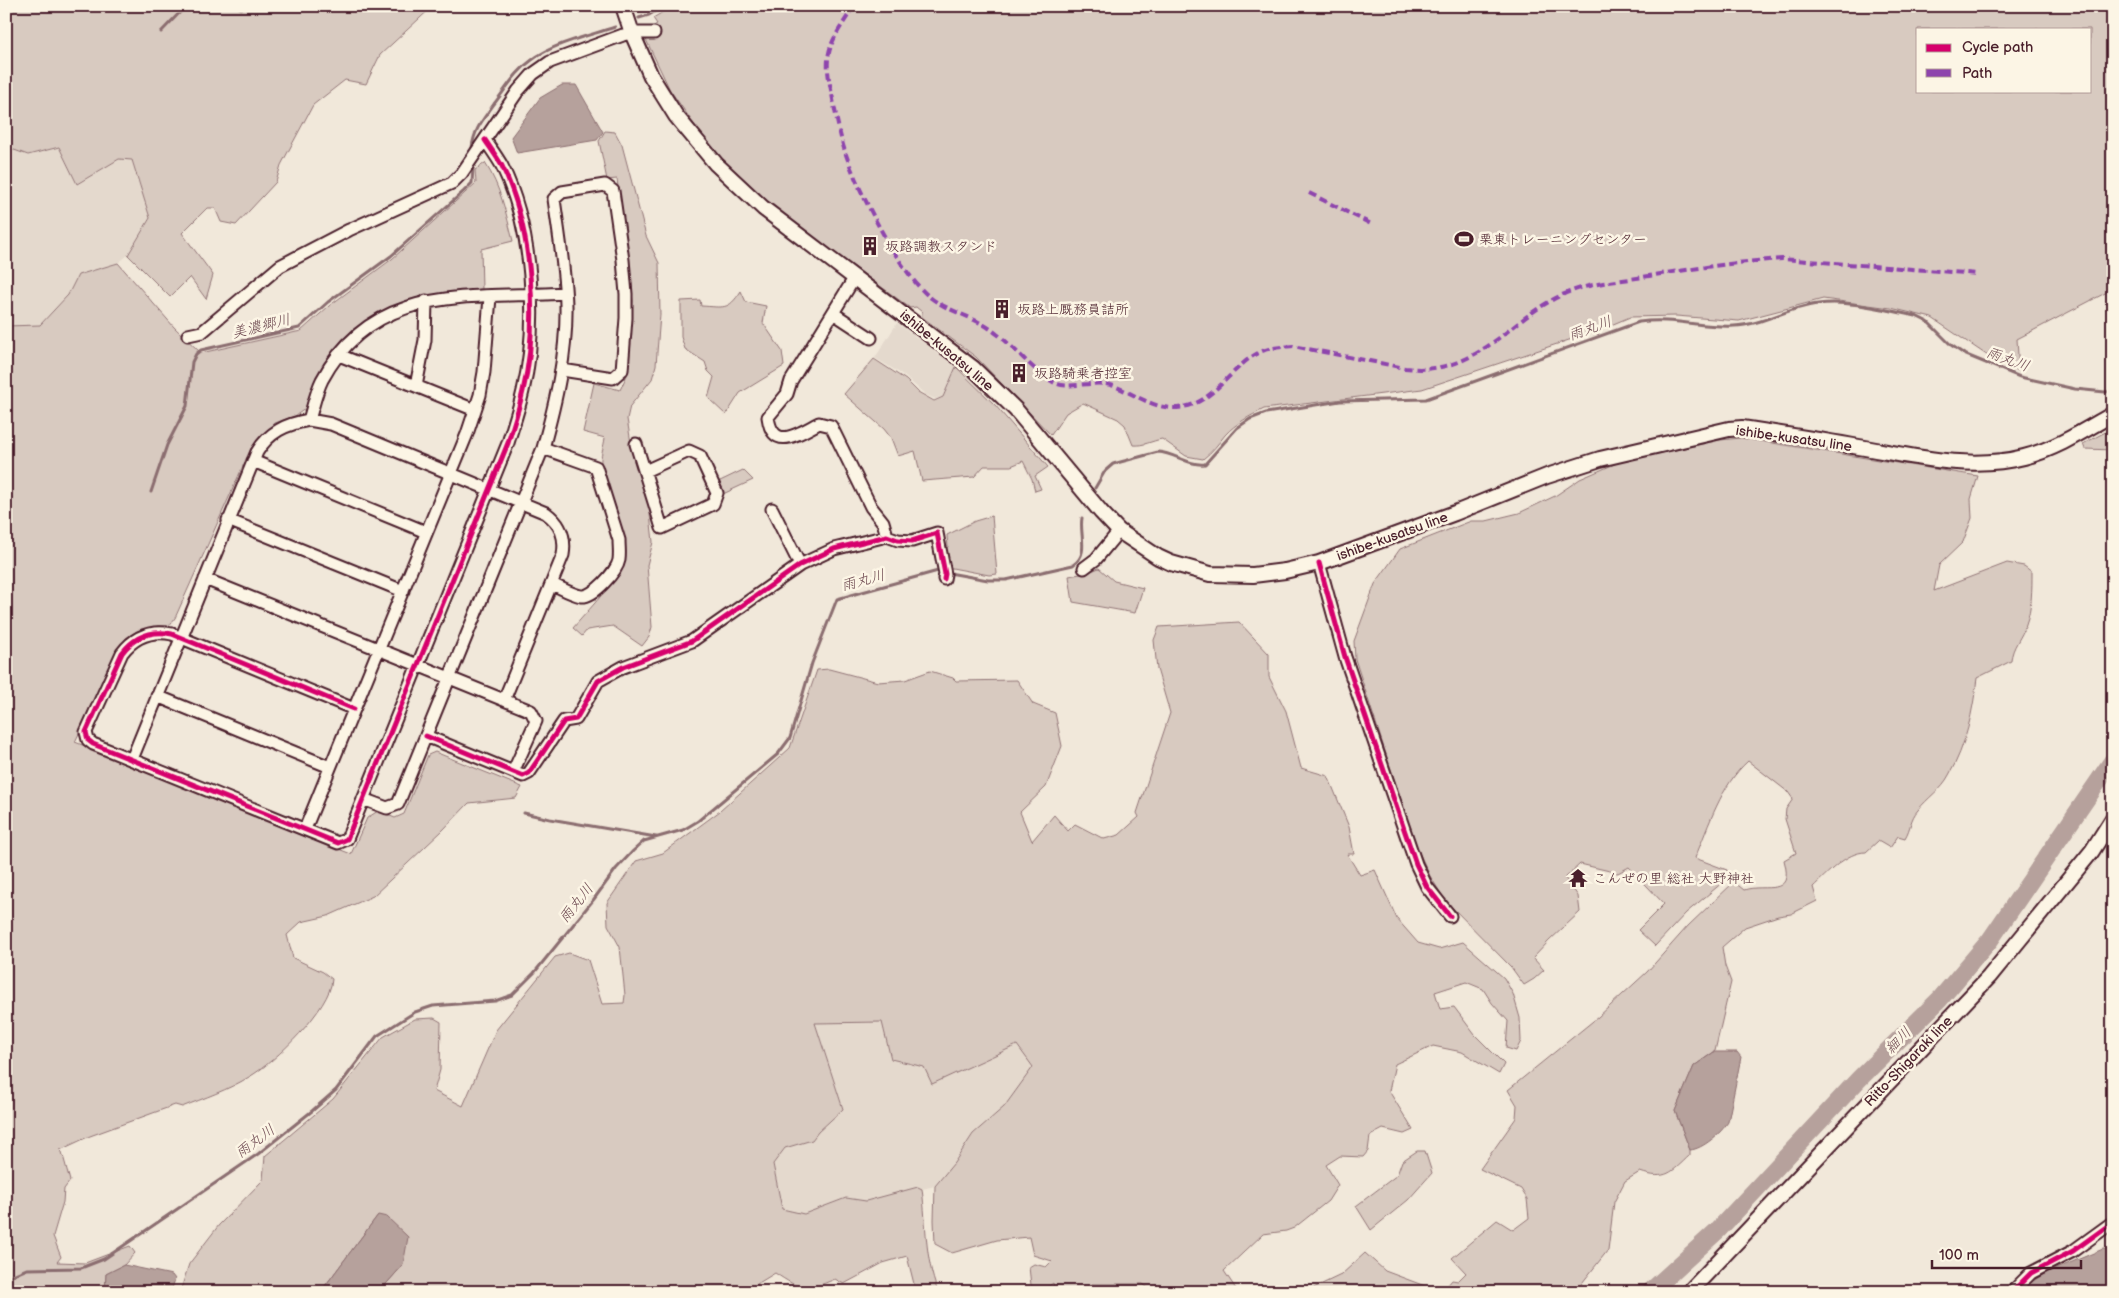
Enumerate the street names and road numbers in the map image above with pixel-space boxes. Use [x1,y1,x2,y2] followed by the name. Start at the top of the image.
[896,306,997,395] street label: ishibe-kusatsu line
[1735,422,1853,455] street label: ishibe-kusatsu line
[1334,508,1450,565] street label: ishibe-kusatsu line
[1861,1013,1956,1110] street label: Ritto-Shigaraki line

